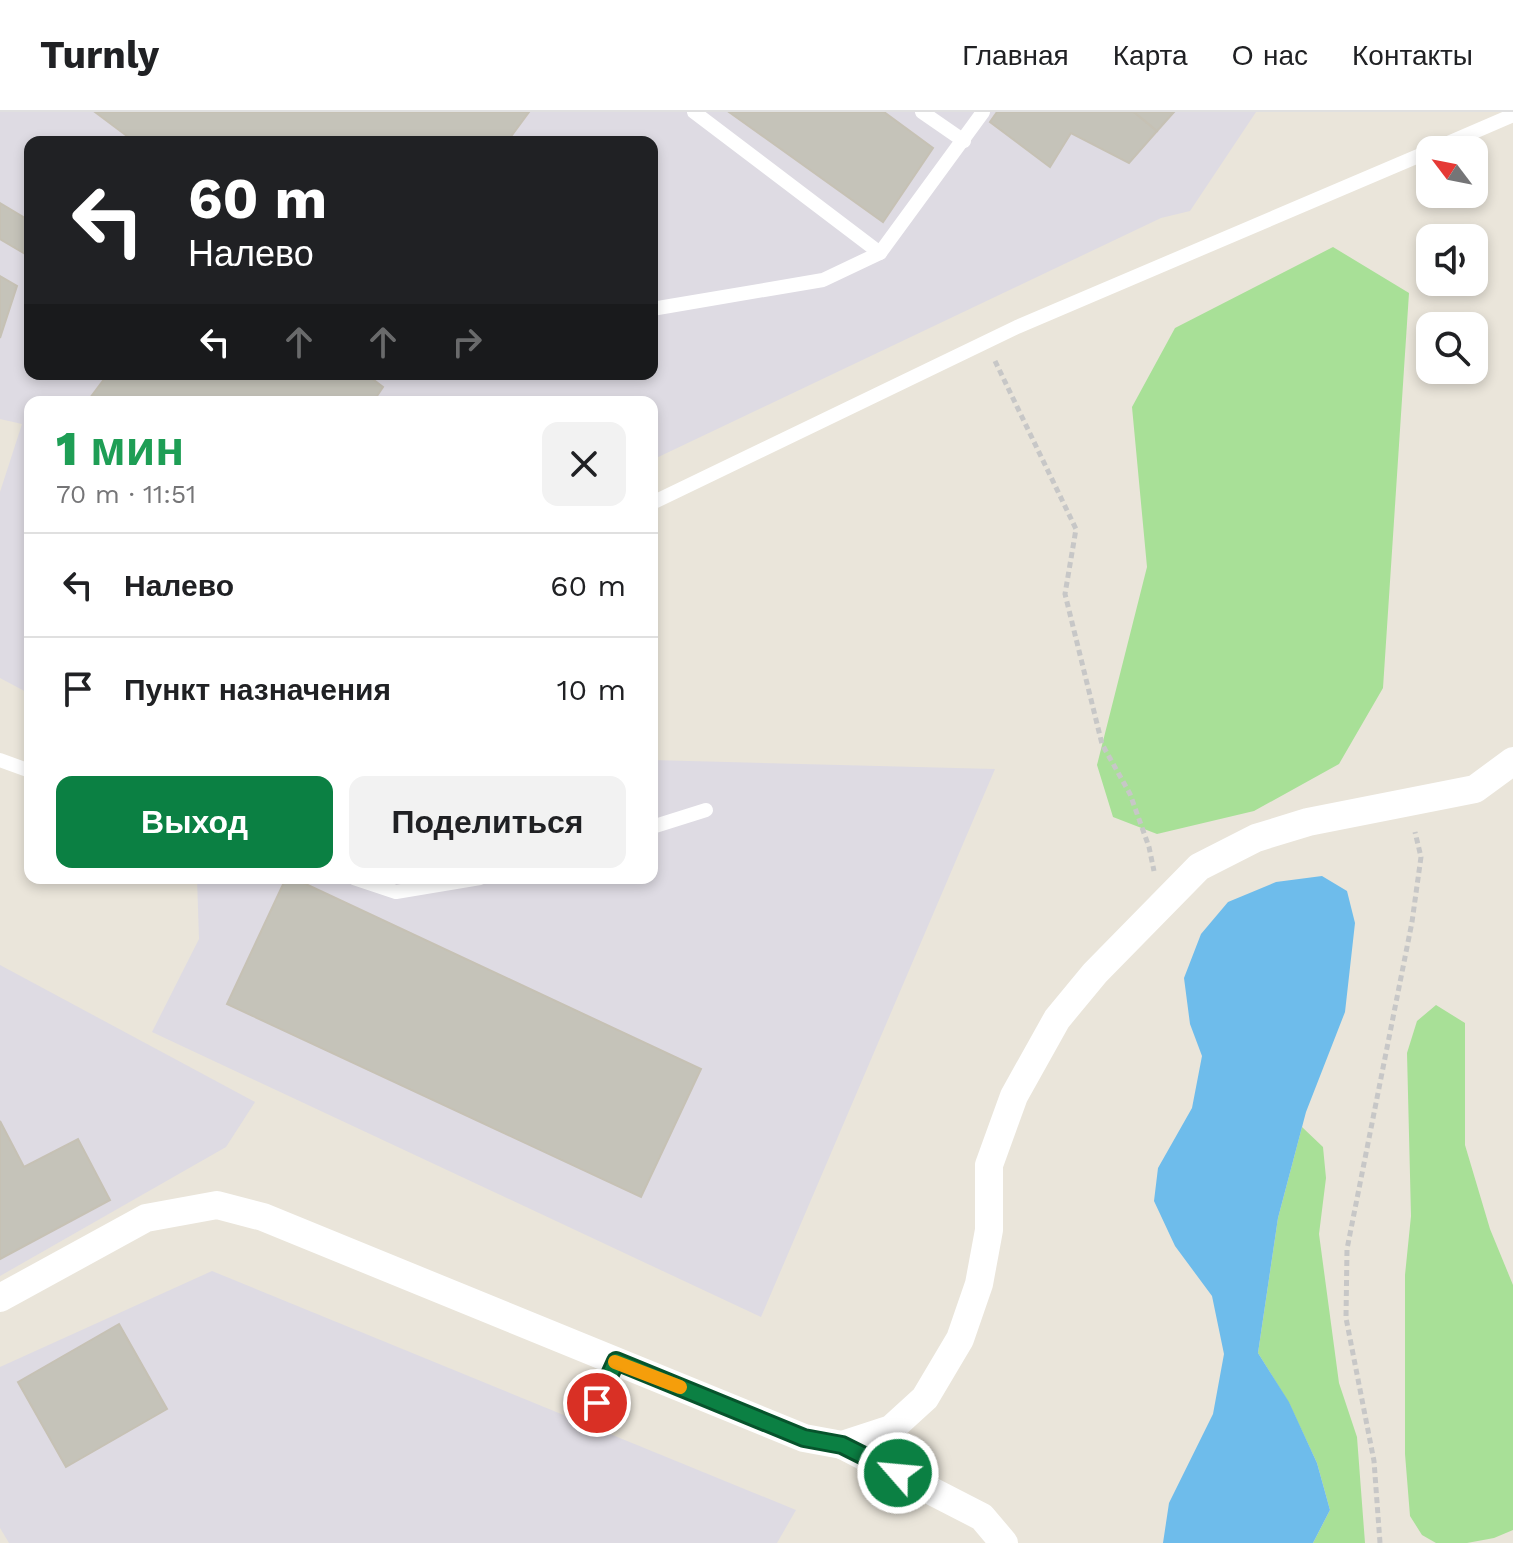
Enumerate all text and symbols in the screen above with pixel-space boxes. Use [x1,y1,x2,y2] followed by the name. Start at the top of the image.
[40,33,159,77] text: Turnly
[962,39,1069,72] text: Главная
[1113,39,1188,72] text: Карта
[1232,39,1308,72] text: О нас
[1352,39,1473,72] text: Контакты
[1416,136,1488,208] north arrow
[1416,136,1488,384] map controls
[188,166,327,232] text: 60 m
[56,168,160,272] icon: left
[1416,224,1488,296] button: sound
[188,233,314,275] text: Налево
[1416,312,1488,384] button: search
[193,320,237,364] icon: left
[277,320,321,364] icon: ahead
[361,320,405,364] icon: ahead
[445,320,489,364] icon: right
[56,420,184,477] text: 1 мин
[542,422,626,506] button: close
[56,479,196,509] text: 70 m · 11:51
[56,563,100,607] icon: left
[124,568,234,603] text: Налево
[550,568,626,603] text: 60 m
[56,667,100,711] icon: arrive
[124,672,391,707] text: Пункт назначения
[557,672,626,707] text: 10 m
[56,776,333,868] button: Выход
[349,776,626,868] button: Поделиться
[563,1369,631,1437] pin
[575,1381,619,1425] icon: arrive
[856,1431,940,1515] position arrow

